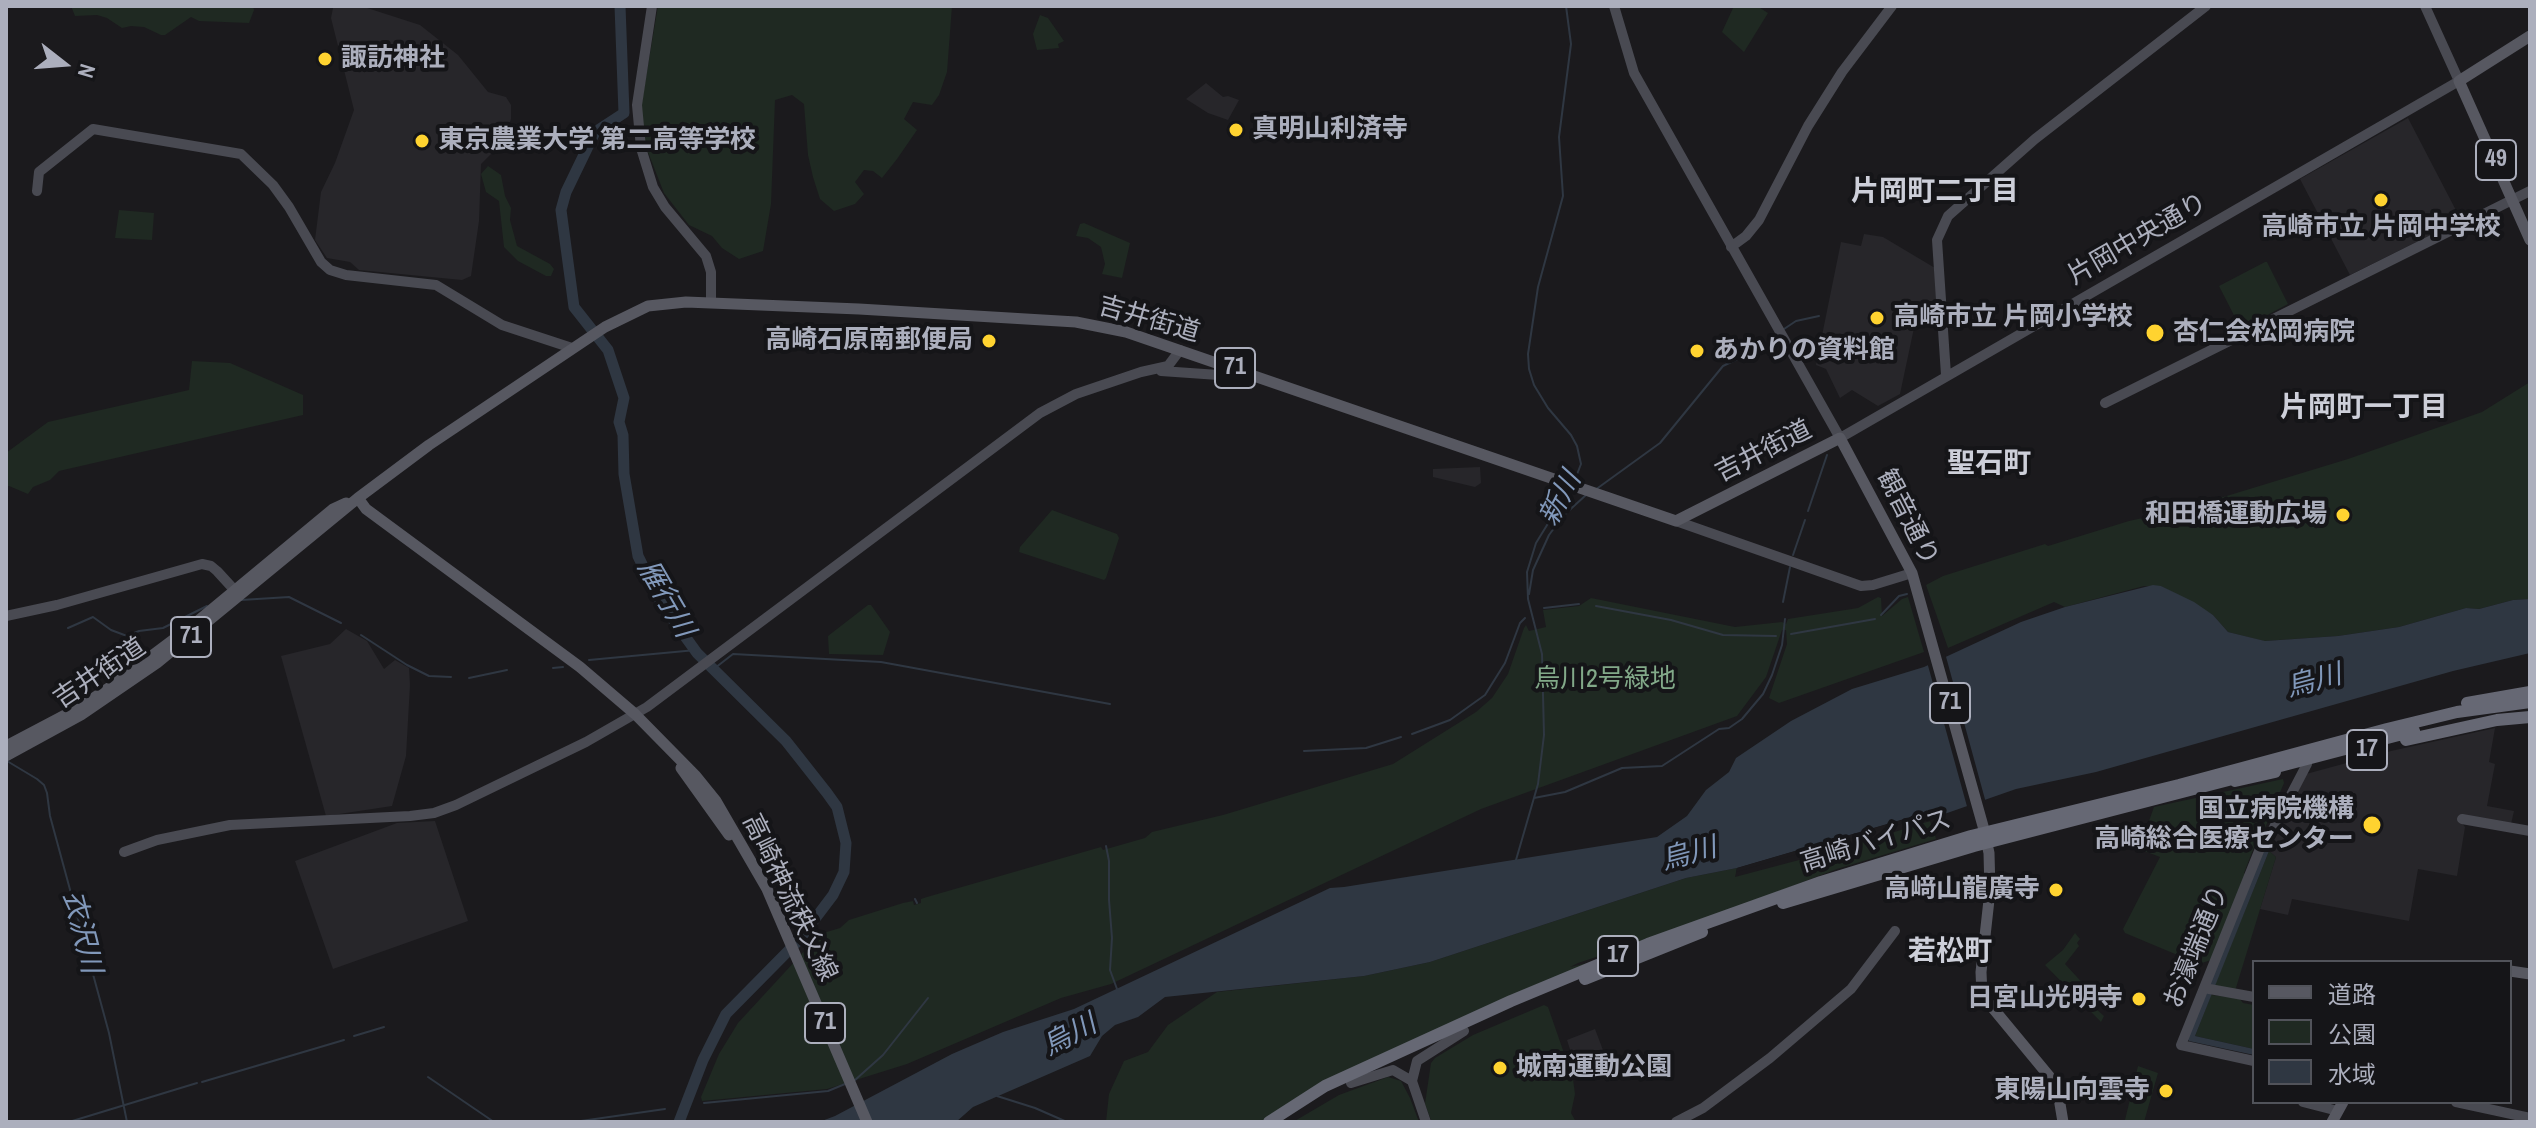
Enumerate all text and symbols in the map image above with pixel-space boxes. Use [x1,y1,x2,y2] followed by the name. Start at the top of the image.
[24,24,104,104] north arrow
[341,43,445,75] place label: 諏訪神社
[316,50,334,68] marker: 諏訪神社
[71,60,103,82] text: N
[1252,114,1408,146] place label: 真明山利済寺
[1227,121,1245,139] marker: 真明山利済寺
[438,125,756,157] place label: 東京農業大学 第二高等学校
[413,132,431,150] marker: 東京農業大学 第二高等学校
[2476,140,2516,180] road number: 49
[1851,175,2019,209] district label: 片岡町二丁目
[2063,187,2213,293] street label: 片岡中央通り
[2372,191,2390,209] marker: 高崎市立 片岡中学校
[2261,212,2501,244] place label: 高崎市立 片岡中学校
[1095,291,1203,349] street label: 吉井街道
[1893,302,2133,334] place label: 高崎市立 片岡小学校
[1868,309,1886,327] marker: 高崎市立 片岡小学校
[2173,317,2355,349] place label: 杏仁会松岡病院
[2144,322,2166,344] marker: 杏仁会松岡病院
[765,325,973,357] place label: 高崎石原南郵便局
[980,332,998,350] marker: 高崎石原南郵便局
[1713,335,1895,367] place label: あかりの資料館
[1688,342,1706,360] marker: あかりの資料館
[1215,348,1255,388] road number: 71
[2280,391,2448,425] district label: 片岡町一丁目
[1711,414,1817,490] street label: 吉井街道
[1947,447,2031,481] district label: 聖石町
[1869,465,1945,571] street label: 観音通り
[1533,466,1589,532] water label: 新川
[2145,499,2327,531] place label: 和田橋運動広場
[2334,506,2352,524] marker: 和田橋運動広場
[629,554,701,644] water label: 雁行川
[171,617,211,657] road number: 71
[48,632,152,716] street label: 吉井街道
[2283,659,2345,705] water label: 烏川
[1534,664,1676,696] park label: 烏川2号緑地
[1930,683,1970,723] road number: 71
[2347,730,2387,770] road number: 17
[2094,794,2354,856] place label: 国立病院機構 高崎総合医療センター
[1797,804,1955,880] street label: 高崎バイパス
[735,809,843,987] street label: 高崎神流秩父線
[2361,814,2383,836] marker: 国立病院機構 高崎総合医療センター
[1658,832,1720,878] water label: 烏川
[1884,874,2040,906] place label: 高﨑山龍廣寺
[2047,881,2065,899] marker: 高﨑山龍廣寺
[2158,881,2236,1013] street label: お濠端通り
[55,887,107,977] water label: 衣沢川
[1908,935,1992,969] district label: 若松町
[1598,936,1638,976] road number: 17
[2252,960,2512,1104] legend
[2328,978,2376,1010] text: 道路
[1967,983,2123,1015] place label: 日宮山光明寺
[2130,990,2148,1008] marker: 日宮山光明寺
[805,1003,845,1043] road number: 71
[1037,1008,1103,1064] water label: 烏川
[2328,1018,2376,1050] text: 公園
[1516,1052,1672,1084] place label: 城南運動公園
[2328,1058,2376,1090] text: 水域
[1491,1059,1509,1077] marker: 城南運動公園
[1994,1075,2150,1107] place label: 東陽山向雲寺
[2157,1082,2175,1100] marker: 東陽山向雲寺

